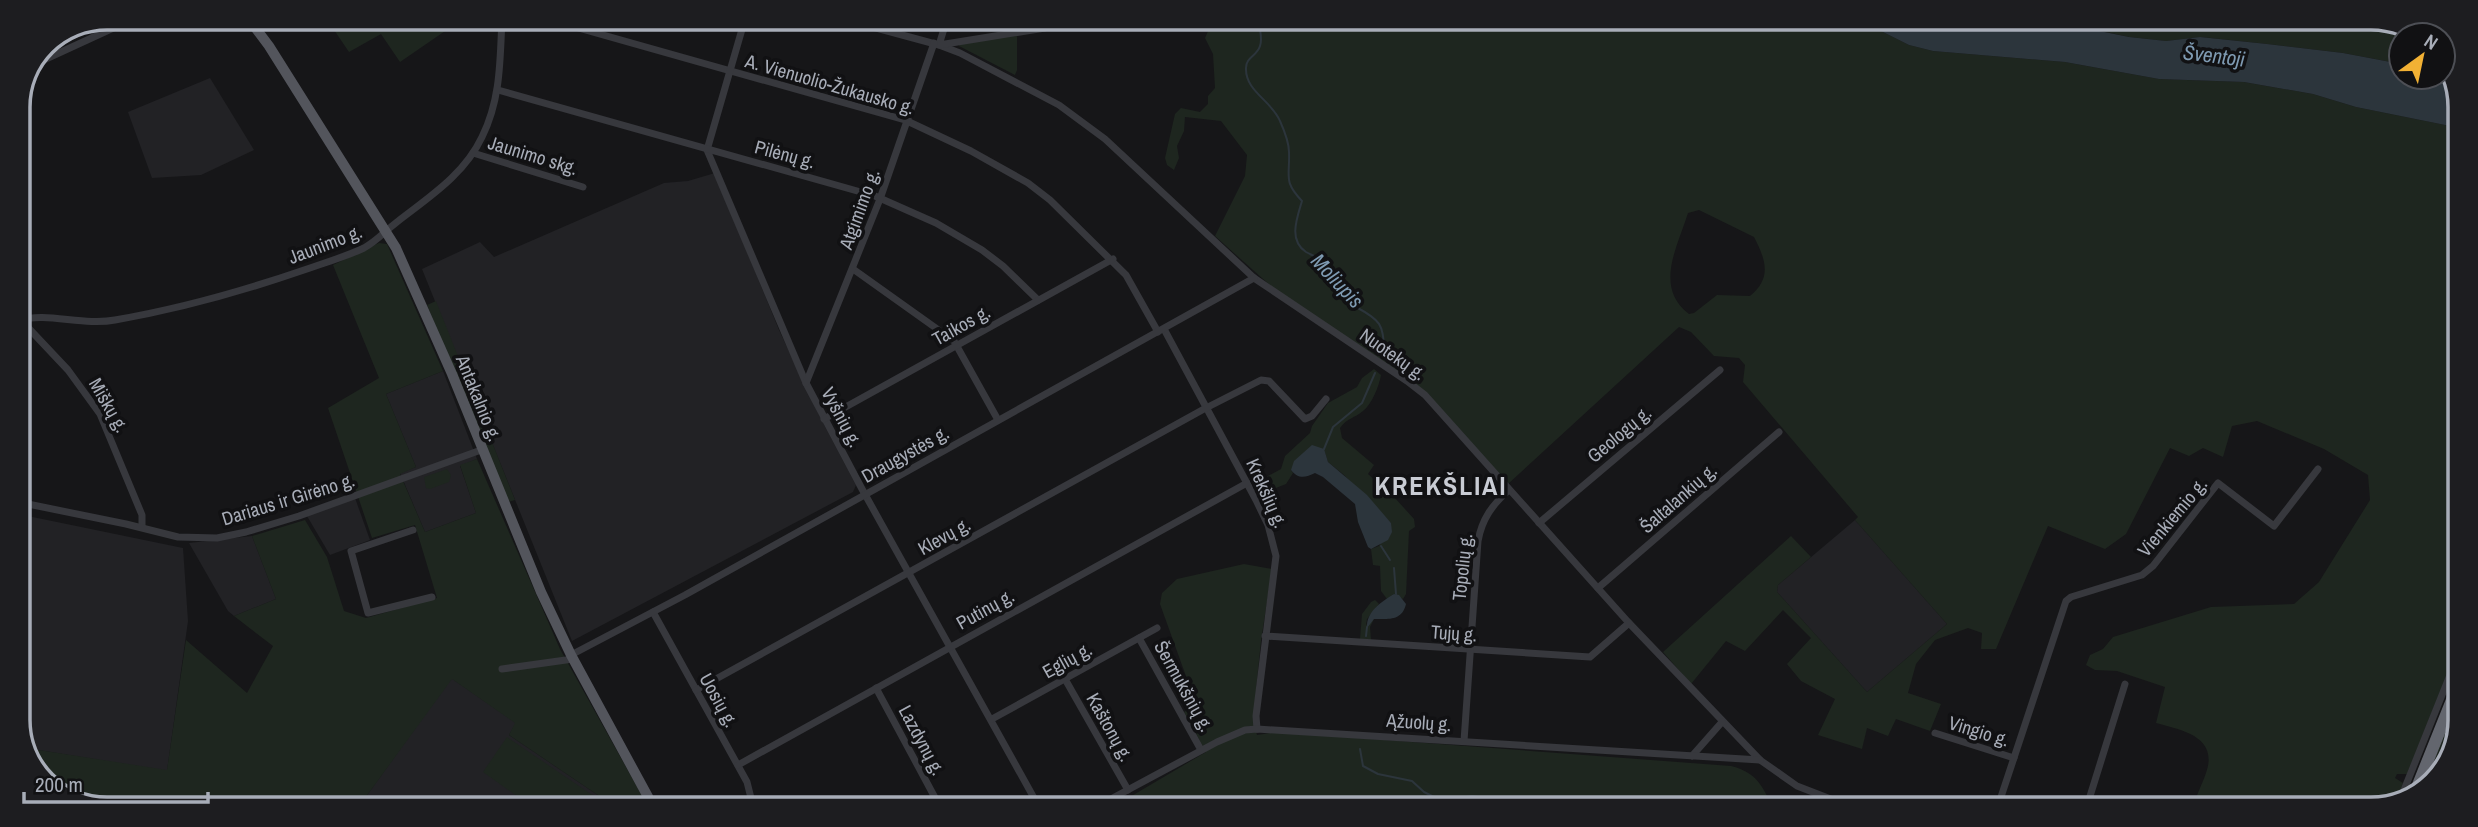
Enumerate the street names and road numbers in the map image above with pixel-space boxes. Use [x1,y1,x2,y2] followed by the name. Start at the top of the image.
[741,47,918,121] street label: A. Vienuolio-Žukausko g.
[485,129,581,181] street label: Jaunimo skg.
[752,133,818,175] street label: Pilėnų g.
[832,165,886,254] street label: Atgimimo g.
[284,218,366,270] street label: Jaunimo g.
[927,298,995,352] street label: Taikos g.
[1355,322,1431,386] street label: Nuotekų g.
[450,350,508,445] street label: Antakalnio g.
[83,373,135,437] street label: Miškų g.
[815,382,869,452] street label: Vyšnių g.
[1581,400,1657,468] street label: Geologų g.
[857,419,953,489] street label: Draugystės g.
[1240,454,1294,532] street label: Krekšlių g.
[1634,457,1722,539] street label: Šaltalankių g.
[218,466,358,532] street label: Dariaus ir Girėno g.
[2131,472,2213,562] street label: Vienkiemio g.
[913,511,975,561] street label: Klevų g.
[1446,532,1478,602] street label: Topolių g.
[951,583,1019,635] street label: Putinų g.
[1430,618,1478,648] street label: Tujų g.
[1038,636,1096,684] street label: Eglių g.
[1148,636,1220,736] street label: Šermukšnių g.
[694,668,744,732] street label: Uosių g.
[1081,688,1139,766] street label: Kaštonų g.
[893,700,951,780] street label: Lazdynų g.
[1385,707,1452,737] street label: Ąžuolų g.
[1945,709,2013,753] street label: Vingio g.

